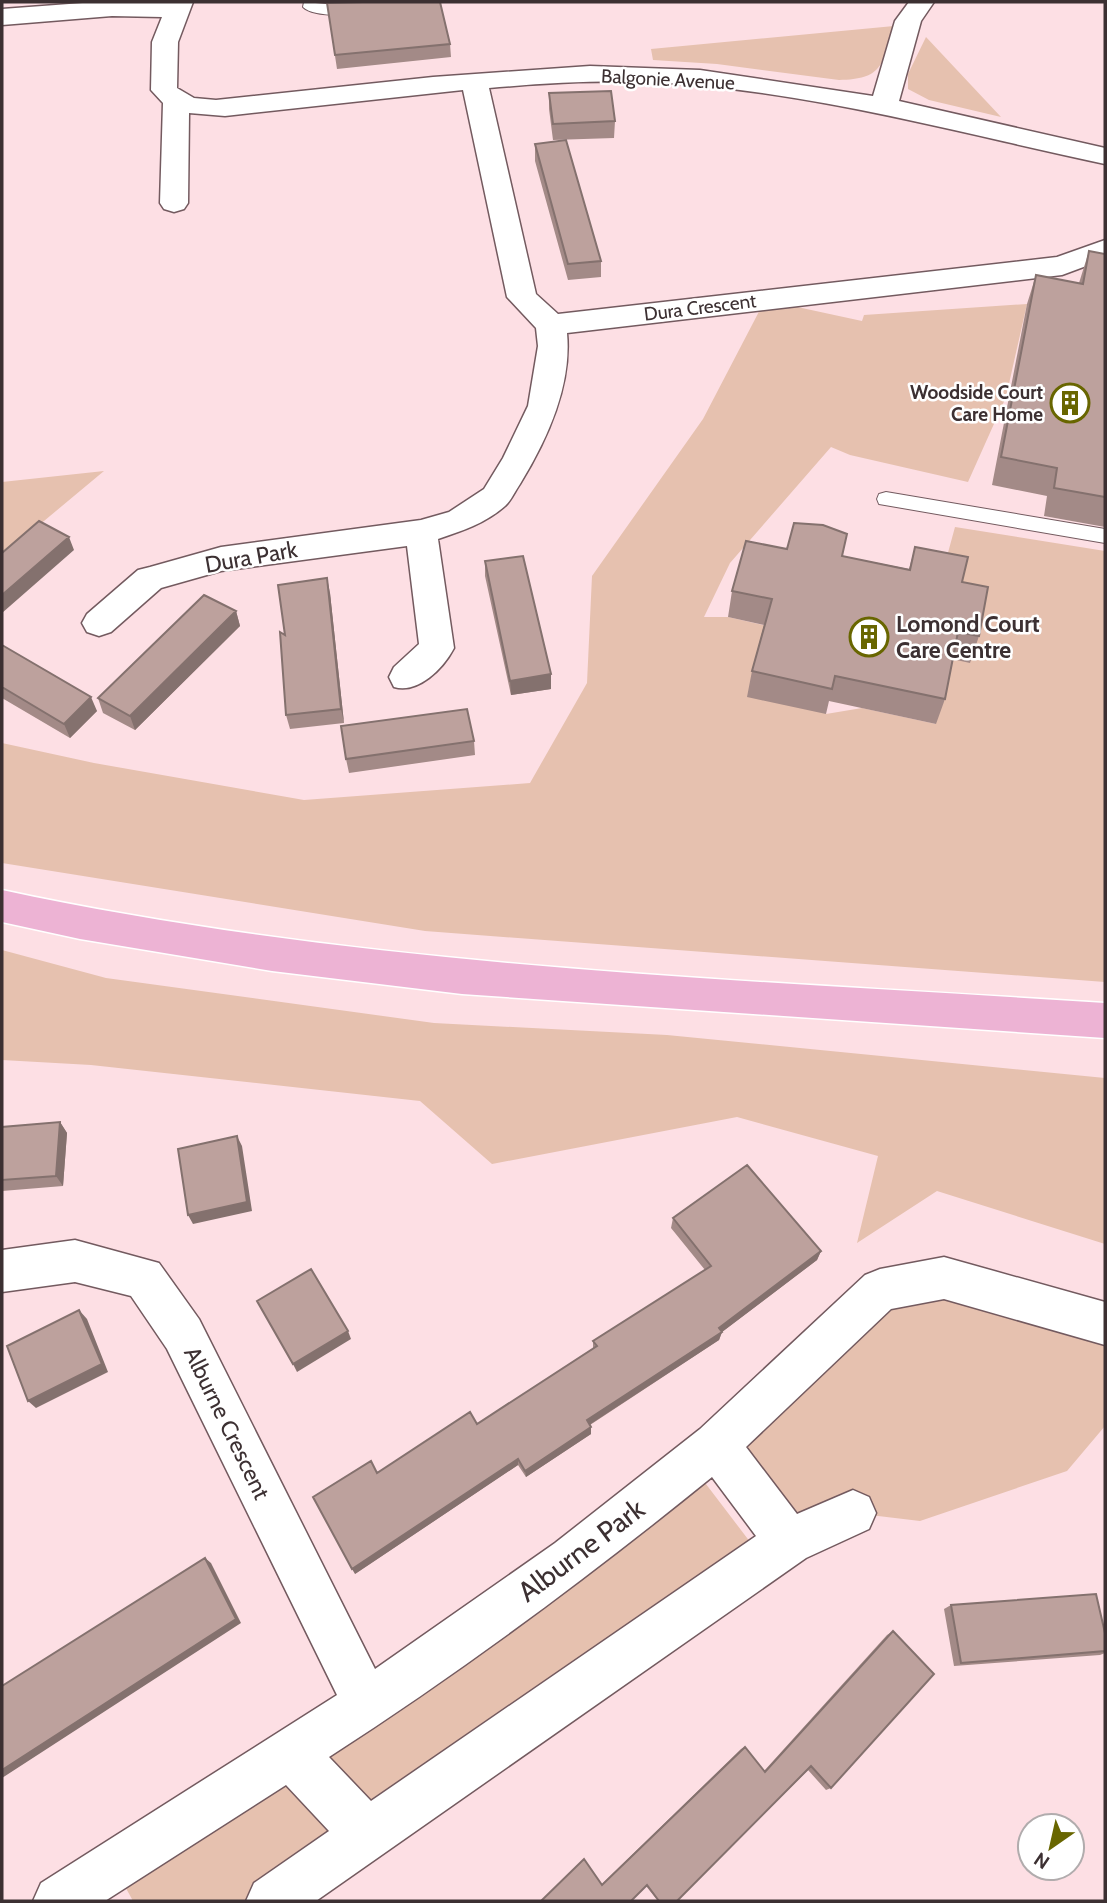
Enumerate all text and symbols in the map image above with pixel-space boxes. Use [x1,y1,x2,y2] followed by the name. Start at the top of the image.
[601,65,736,94] street label: Balgonie Avenue
[643,289,758,326] street label: Dura Crescent
[910,381,1043,426] place label: Woodside Court Care Home
[1049,382,1091,424] building icon: Woodside Court Care Home
[203,535,300,579] street label: Dura Park
[896,610,1040,664] place label: Lomond Court Care Centre
[848,616,890,658] building icon: Lomond Court Care Centre
[178,1342,276,1504] street label: Alburne Crescent
[511,1491,651,1609] street label: Alburne Park
[1016,1812,1086,1882] north arrow
[1030,1847,1054,1874] text: N

